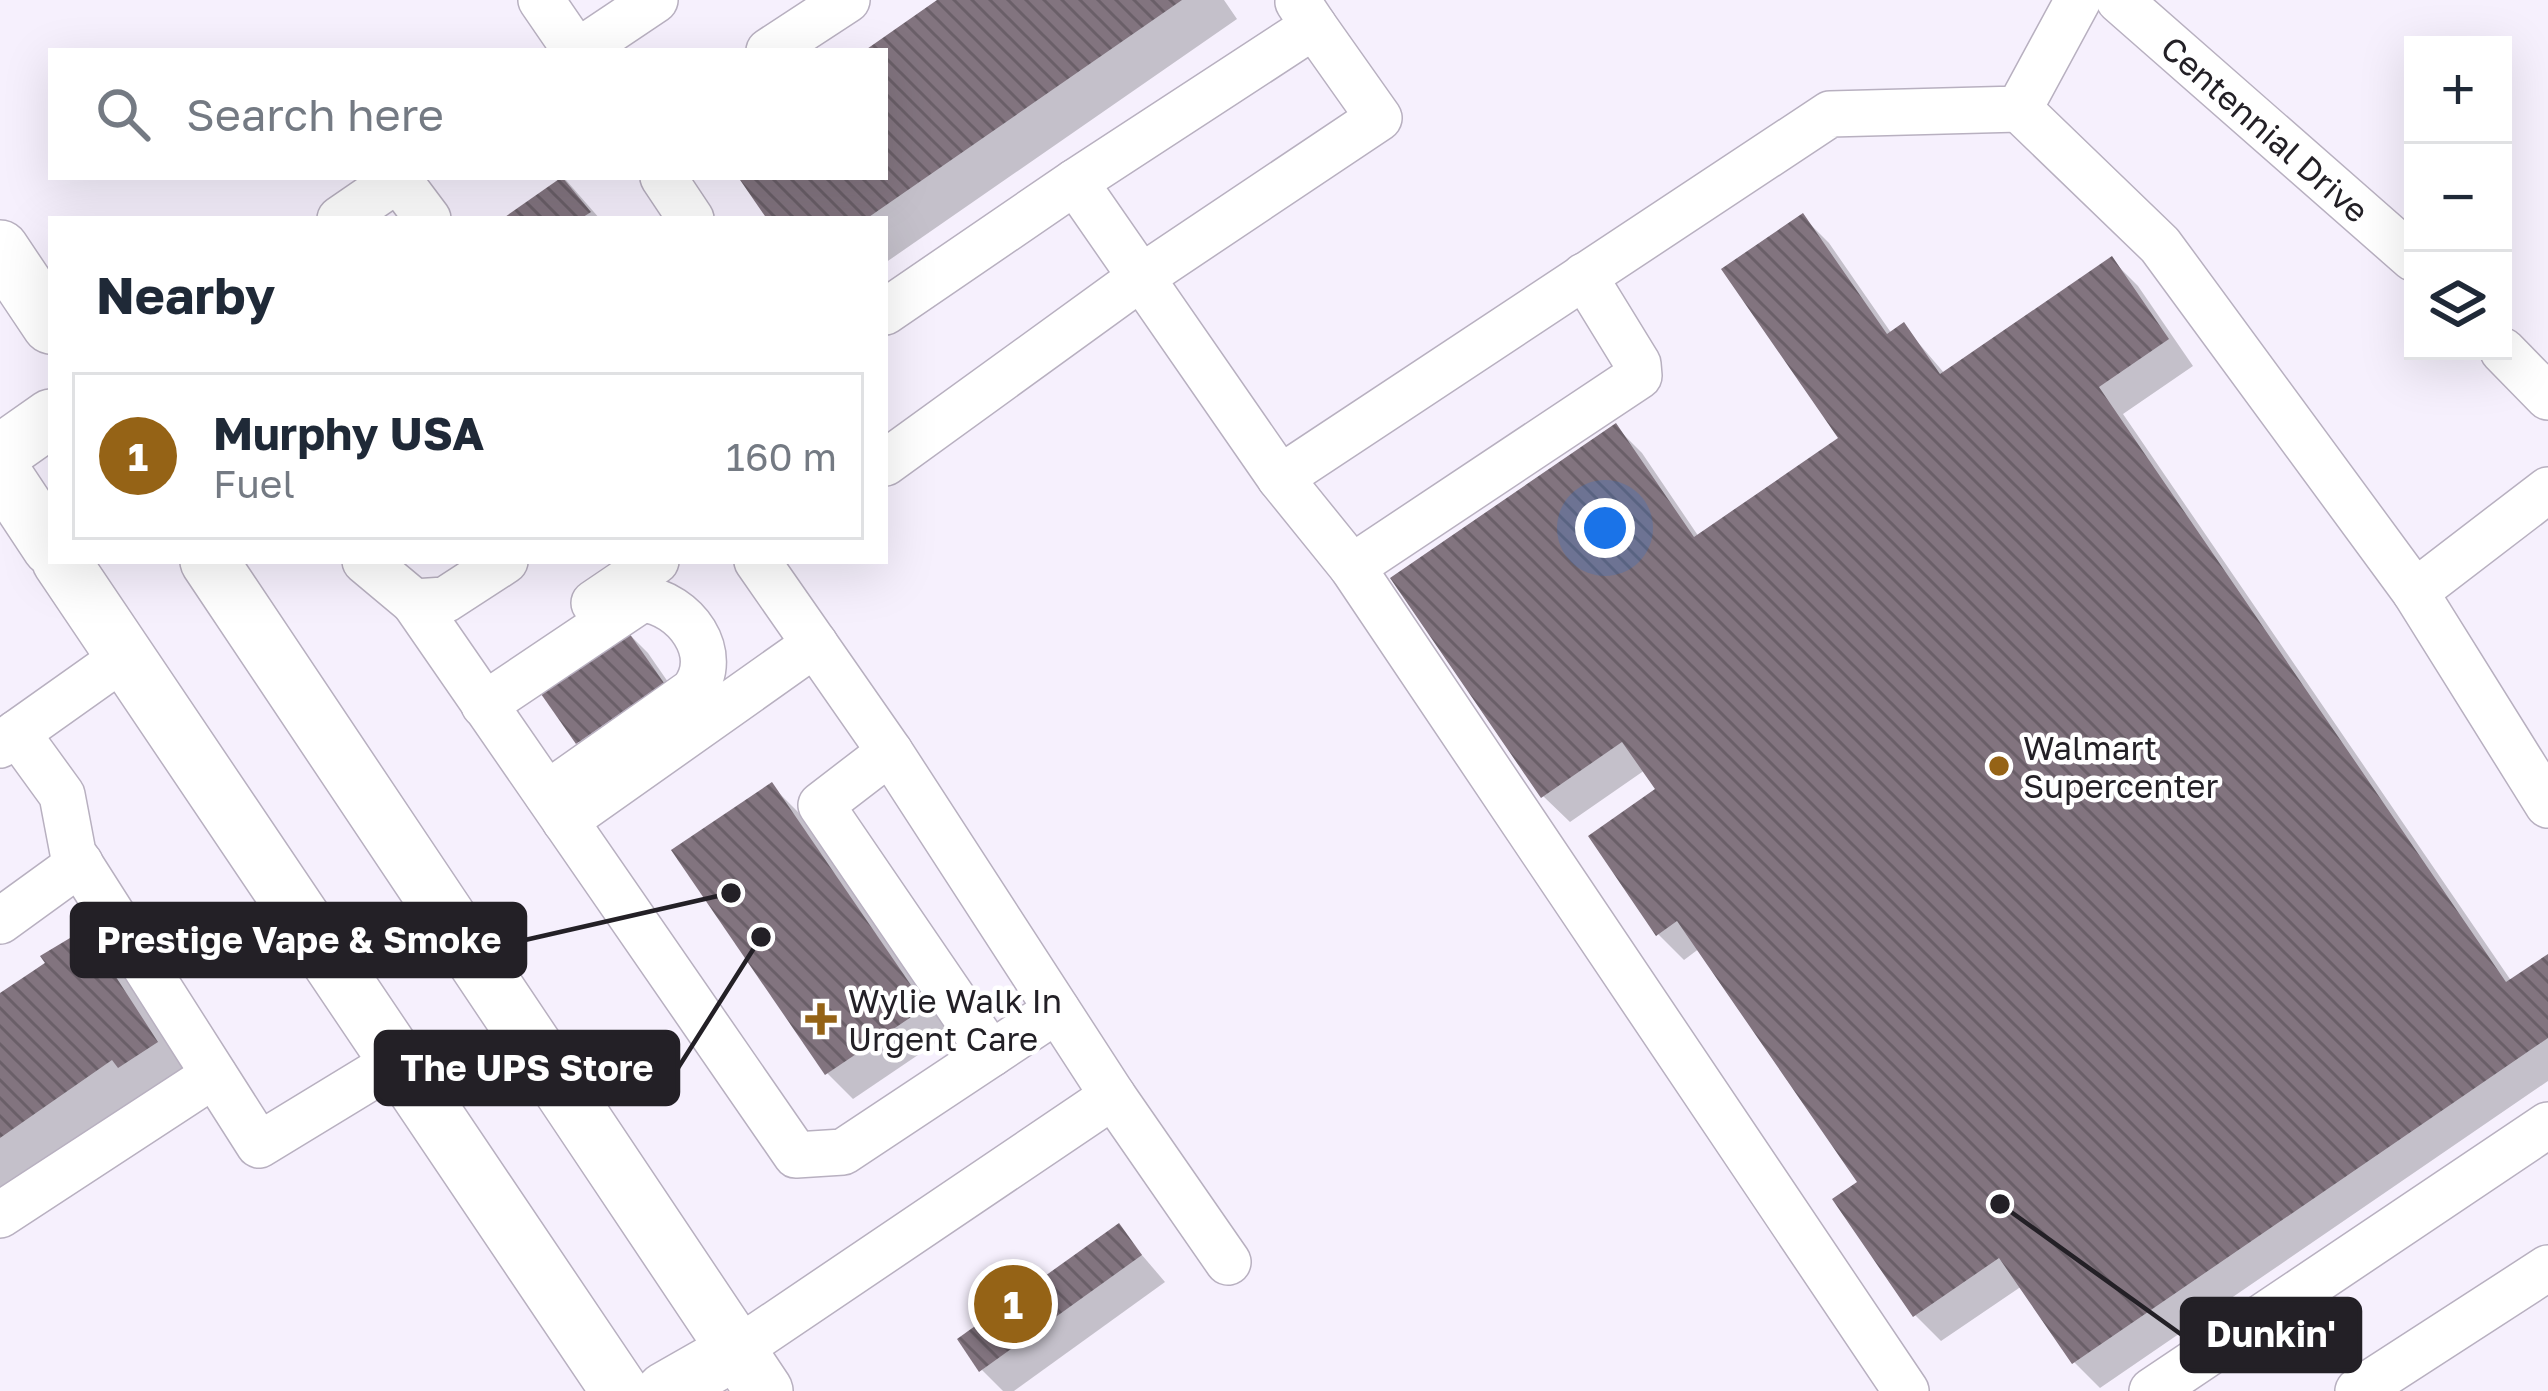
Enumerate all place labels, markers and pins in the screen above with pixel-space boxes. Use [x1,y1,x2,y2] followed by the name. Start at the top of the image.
[2023,728,2218,805] place label: Walmart Supercenter
[1986,753,2012,779] marker: Walmart Supercenter
[72,904,525,976] callout: Prestige Vape & Smoke
[848,981,1062,1058] place label: Wylie Walk In Urgent Care
[805,1003,837,1035] marker: Wylie Walk In Urgent Care
[376,1032,678,1104] callout: The UPS Store
[974,1259,1052,1349] pin: 1
[2182,1299,2360,1371] callout: Dunkin'

